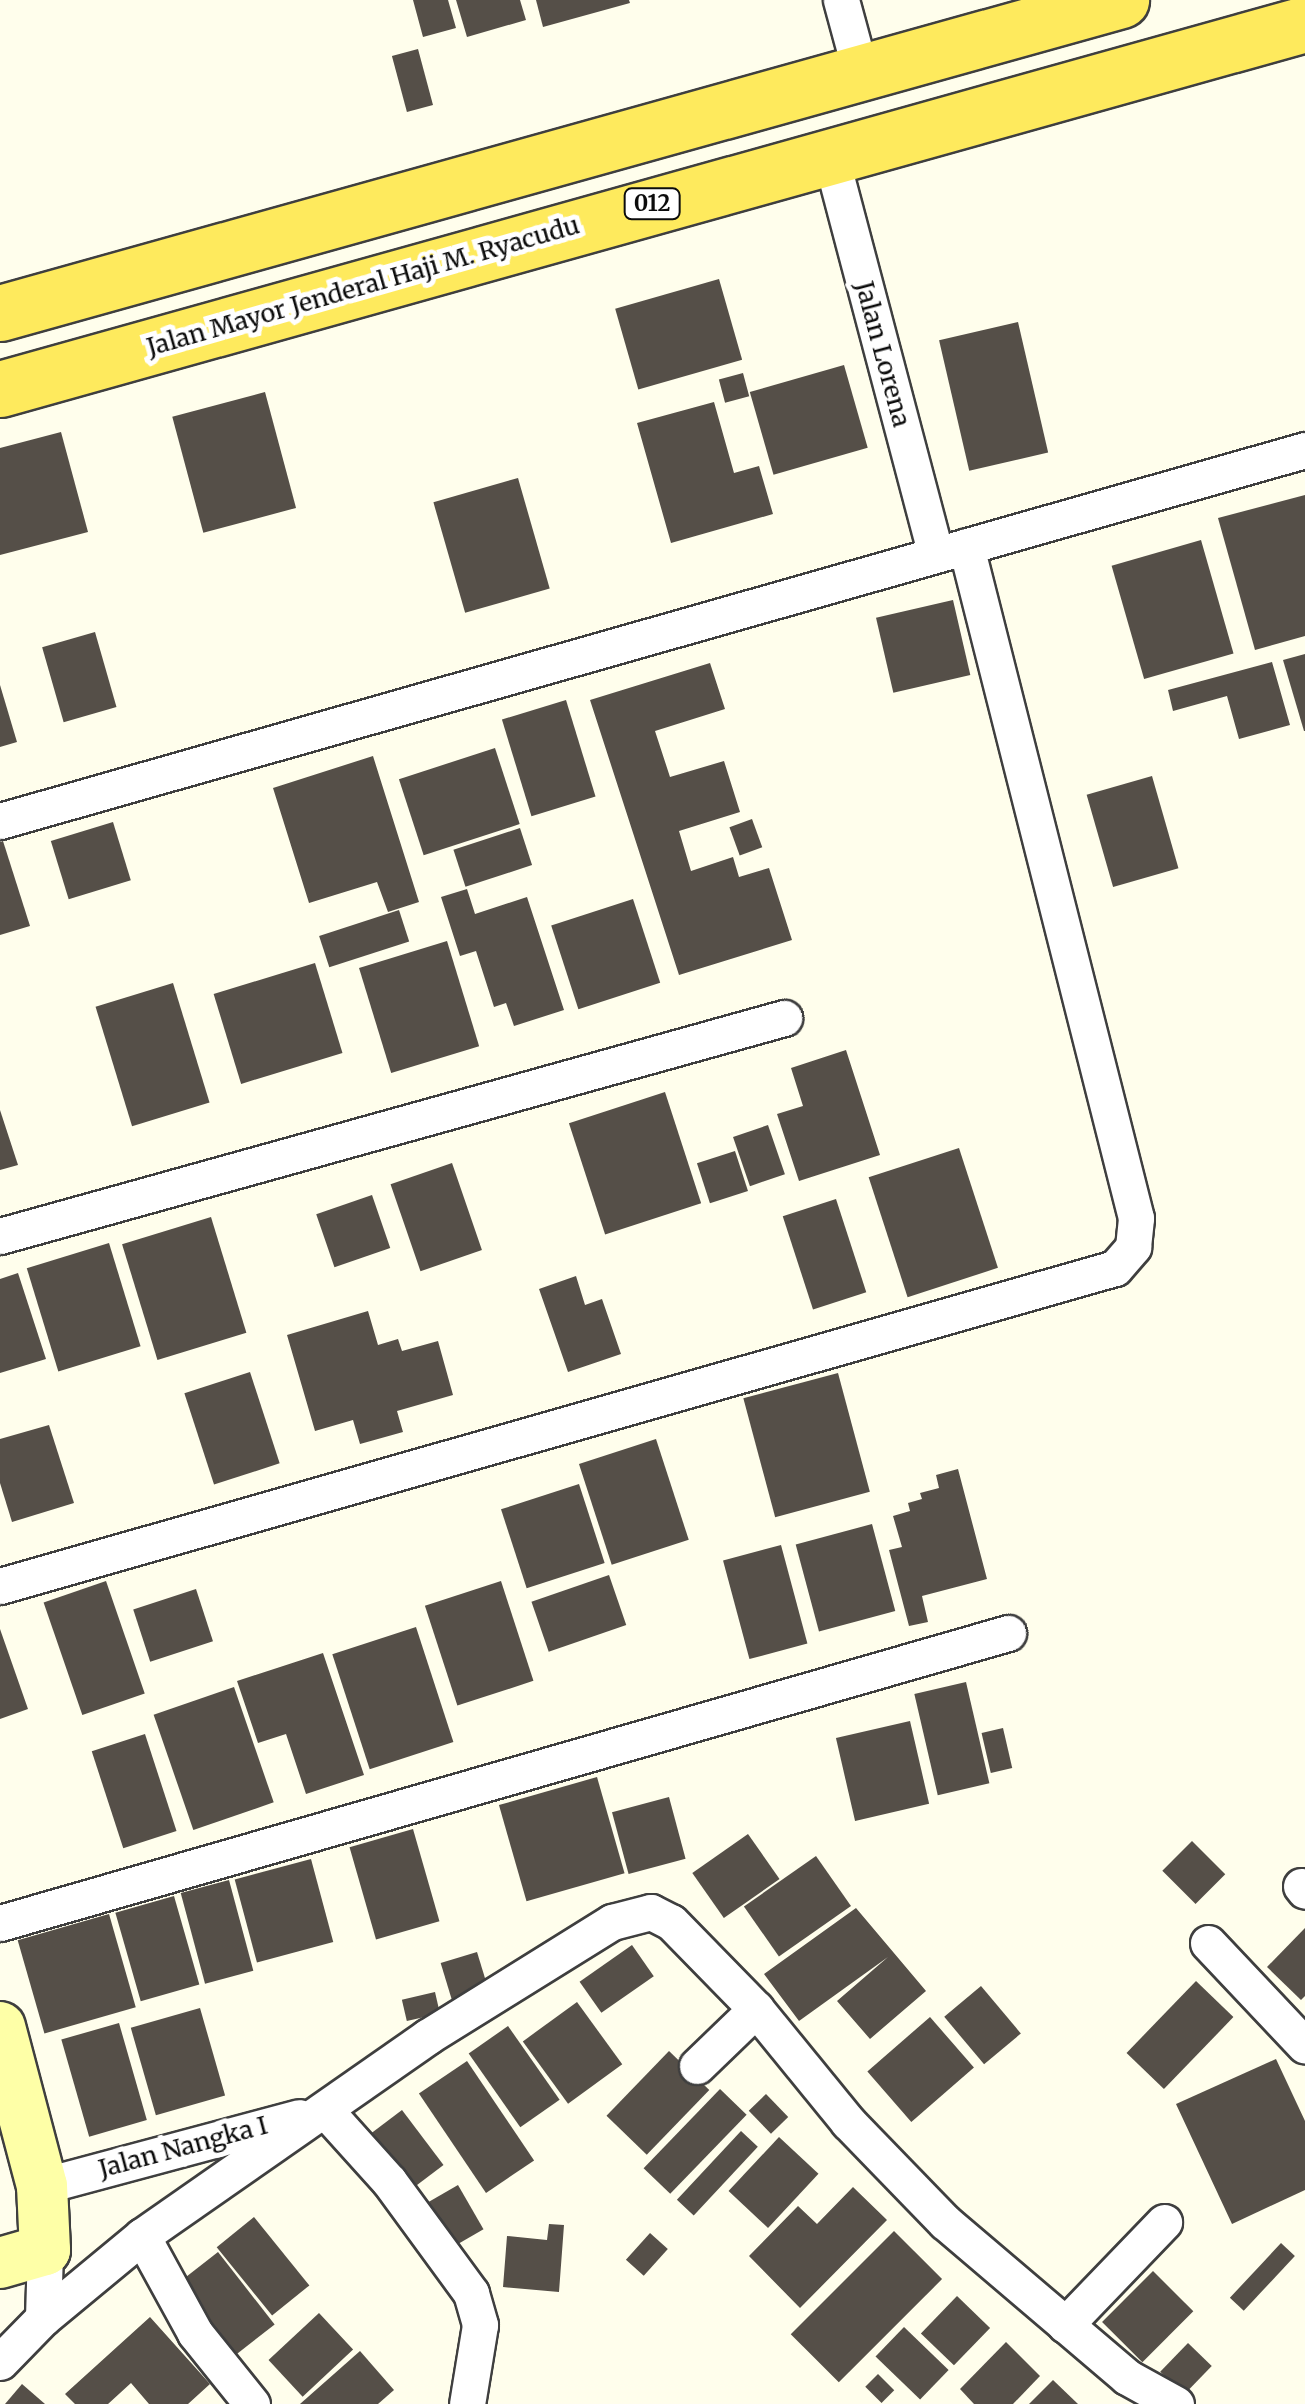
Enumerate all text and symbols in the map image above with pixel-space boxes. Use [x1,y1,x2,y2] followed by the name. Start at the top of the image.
[622,187,682,221] road number: 012
[143,210,583,362] street label: Jalan Mayor Jenderal Haji M. Ryacudu
[849,278,917,430] street label: Jalan Lorena
[95,2110,271,2184] street label: Jalan Nangka I

